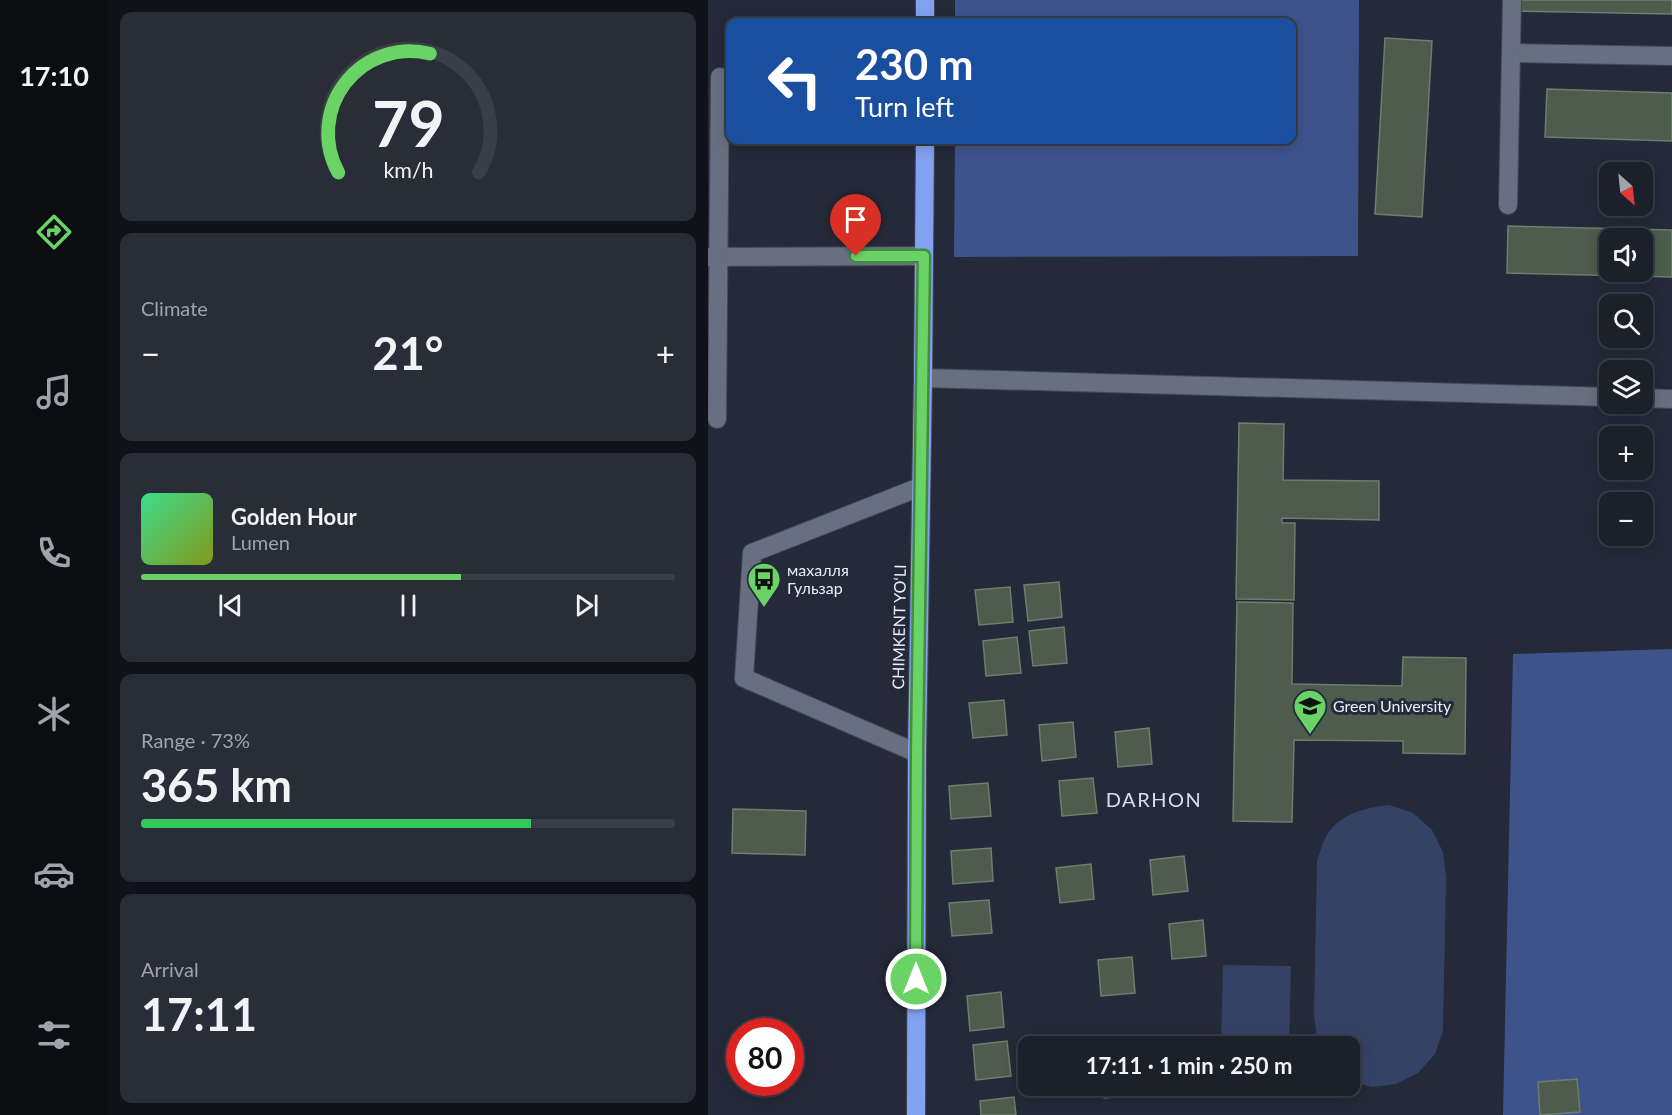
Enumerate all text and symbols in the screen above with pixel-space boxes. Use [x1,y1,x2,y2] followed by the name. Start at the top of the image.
[855,39,973,89] text: 230 m
[756,42,834,120] icon: left
[19,59,89,92] text: 17:10
[372,85,444,160] text: 79
[855,90,954,123] text: Turn left
[383,158,433,184] text: km/h
[1599,162,1653,216] north arrow
[1599,162,1653,546] map controls
[830,194,881,256] pin
[839,203,872,236] icon: arrive
[33,211,75,253] icon: directions
[1599,228,1653,282] button: sound
[1599,294,1653,348] button: search
[141,296,208,320] text: Climate
[373,326,443,380] text: 21°
[141,333,160,373] text: −
[656,333,675,373] text: +
[1599,360,1653,414] button: layers
[33,371,75,413] icon: music
[1599,426,1653,480] button: +
[1599,492,1653,546] button: −
[231,503,357,530] text: Golden Hour
[231,530,290,554] text: Lumen
[33,532,75,574] icon: phone
[787,560,849,597] place label: махалля Гульзар
[746,561,782,608] bus stop icon: махалля Гульзар
[888,564,909,690] street label: CHIMKENT YO‘LI
[214,589,247,622] icon: previous
[392,589,425,622] icon: pause
[570,589,603,622] icon: next
[1292,688,1328,735] school or university icon: Green University
[33,693,75,735] icon: climate
[1333,696,1452,715] place label: Green University
[141,728,250,752] text: Range · 73%
[141,758,292,812] text: 365 km
[1106,787,1202,811] district label: DARHON
[33,853,75,895] icon: car
[884,947,948,1011] position arrow
[141,957,199,981] text: Arrival
[141,987,257,1041] text: 17:11
[33,1014,75,1056] icon: filters
[726,1018,804,1096] speed limit sign: 80
[1086,1052,1292,1079] text: 17:11 · 1 min · 250 m

